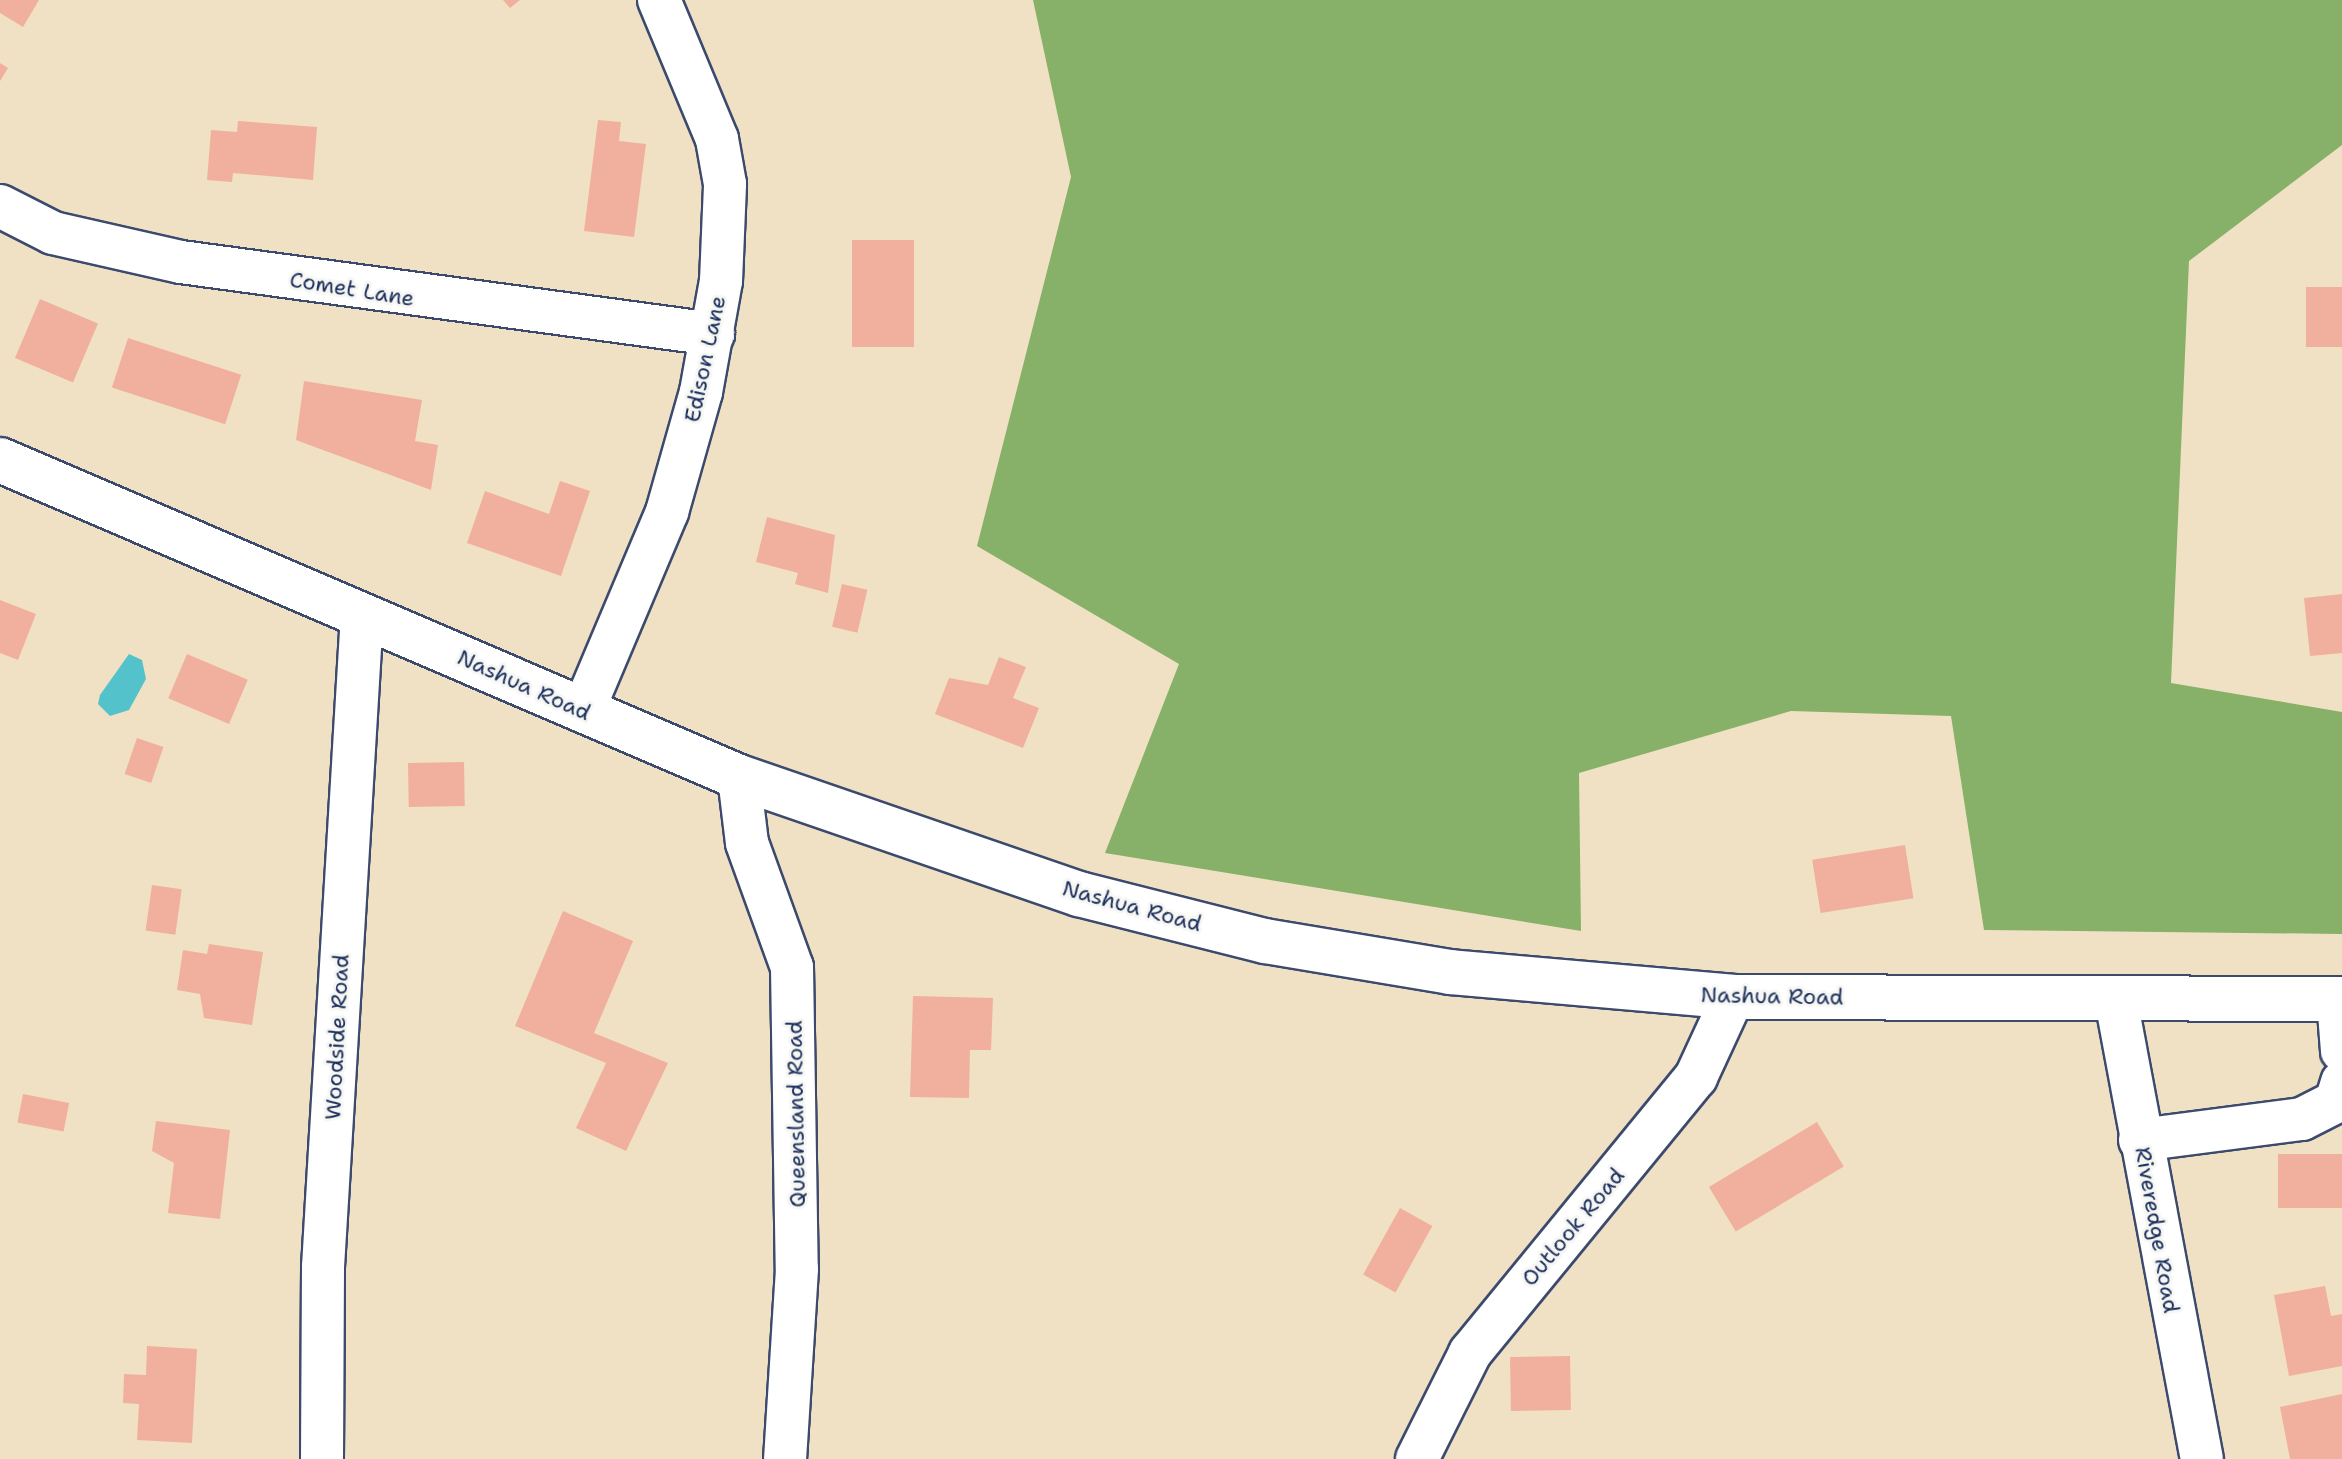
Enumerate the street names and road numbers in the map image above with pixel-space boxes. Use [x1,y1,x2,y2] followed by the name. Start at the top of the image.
[288,266,416,312] street label: Comet Lane
[679,293,731,425] street label: Edison Lane
[453,644,595,726] street label: Nashua Road
[1060,875,1204,937] street label: Nashua Road
[319,953,355,1121] street label: Woodside Road
[1700,982,1844,1010] street label: Nashua Road
[781,1020,811,1208] street label: Queensland Road
[2129,1145,2185,1315] street label: Riveredge Road
[1516,1163,1630,1291] street label: Outlook Road

